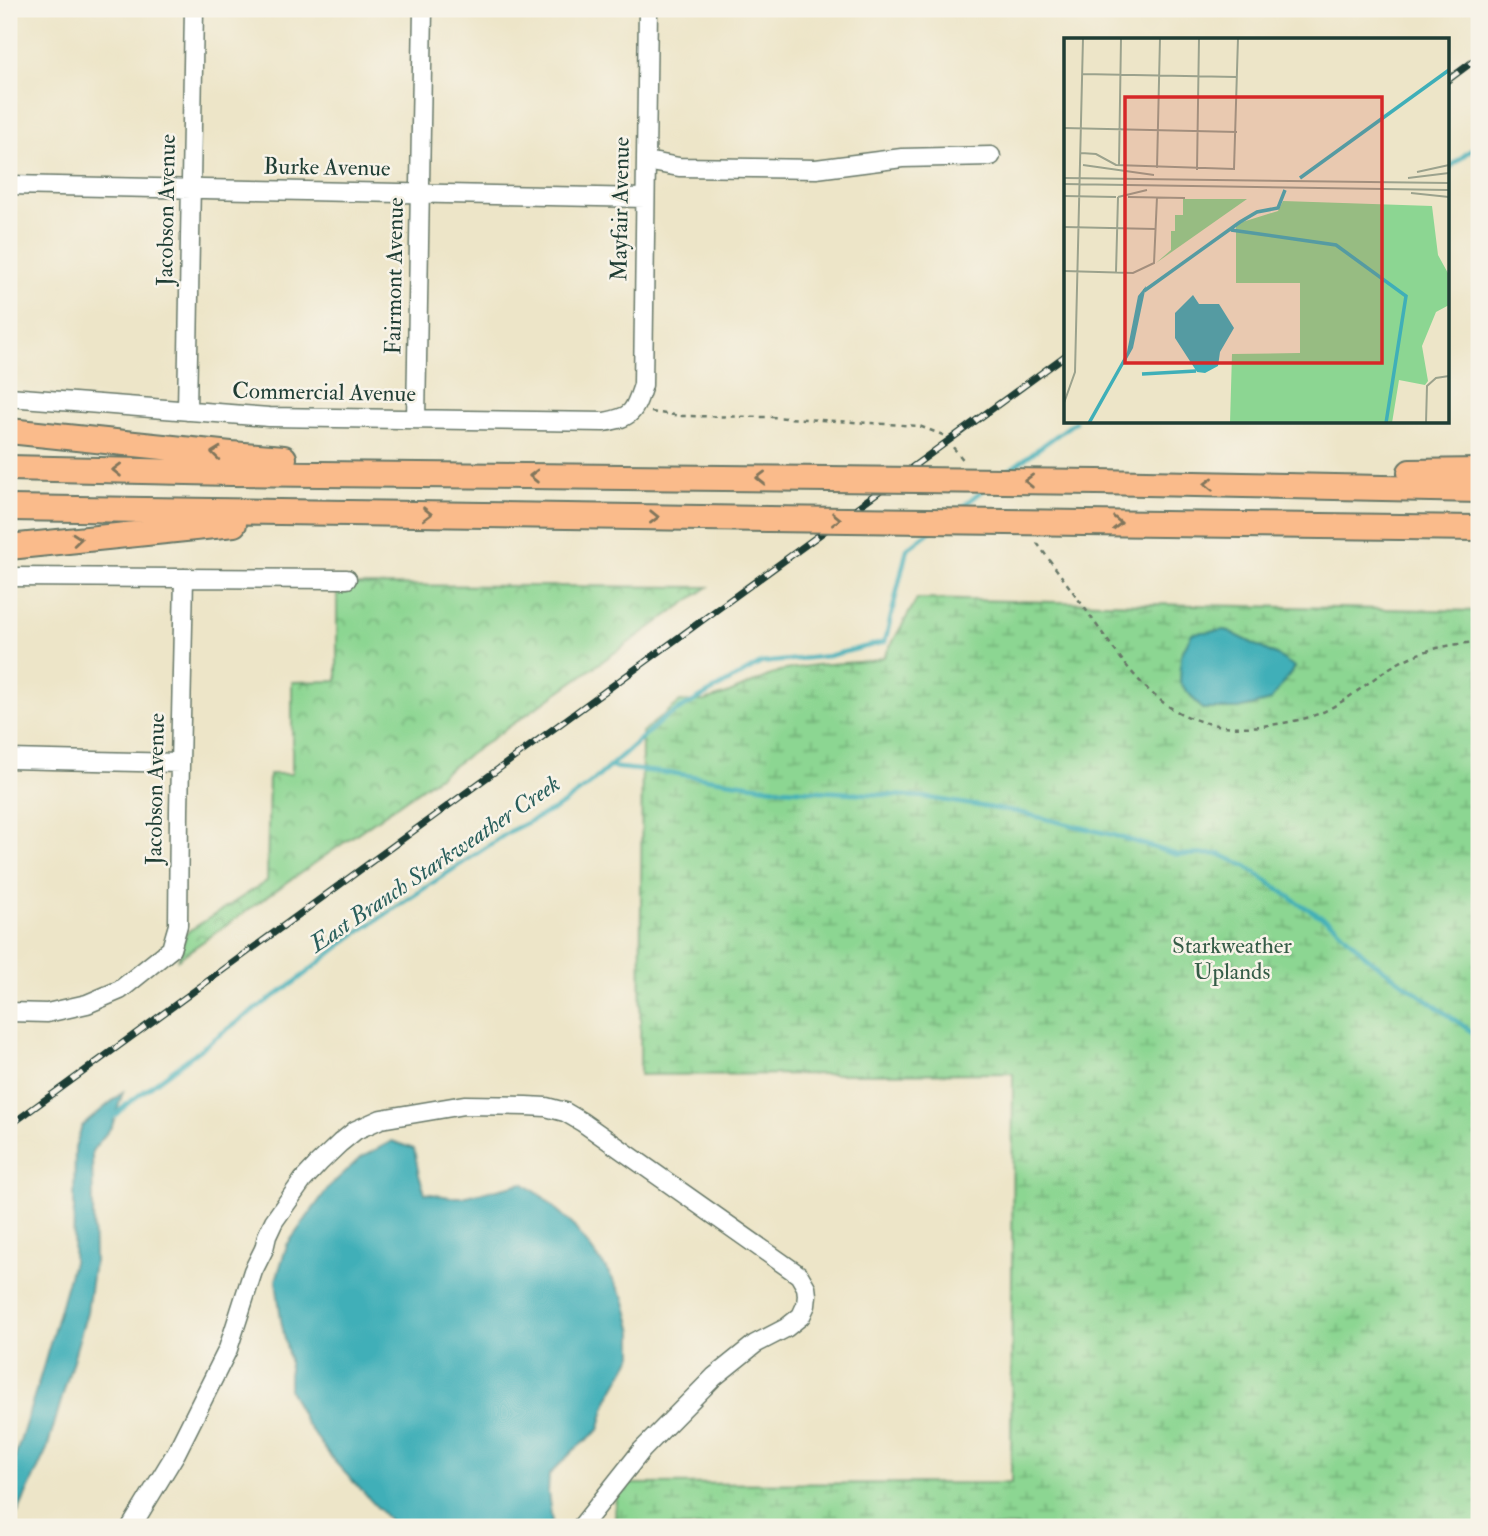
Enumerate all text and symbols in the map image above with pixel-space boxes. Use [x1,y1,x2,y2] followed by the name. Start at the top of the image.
[1064,38,1450,424] inset map
[150,133,182,287] street label: Jacobson Avenue
[604,136,636,281] street label: Mayfair Avenue
[263,151,391,183] street label: Burke Avenue
[378,197,410,355] street label: Fairmont Avenue
[232,376,417,408] street label: Commercial Avenue
[210,445,222,460] one-way arrow
[112,463,123,478] one-way arrow
[528,468,539,483] one-way arrow
[755,470,766,486] one-way arrow
[1023,473,1034,489] one-way arrow
[1203,476,1213,492] one-way arrow
[421,506,432,521] one-way arrow
[649,509,660,525] one-way arrow
[831,512,842,527] one-way arrow
[1111,516,1122,531] one-way arrow
[71,532,82,547] one-way arrow
[139,712,171,866] street label: Jacobson Avenue
[302,768,566,961] water label: East Branch Starkweather Creek
[1172,931,1292,987] park label: Starkweather Uplands

